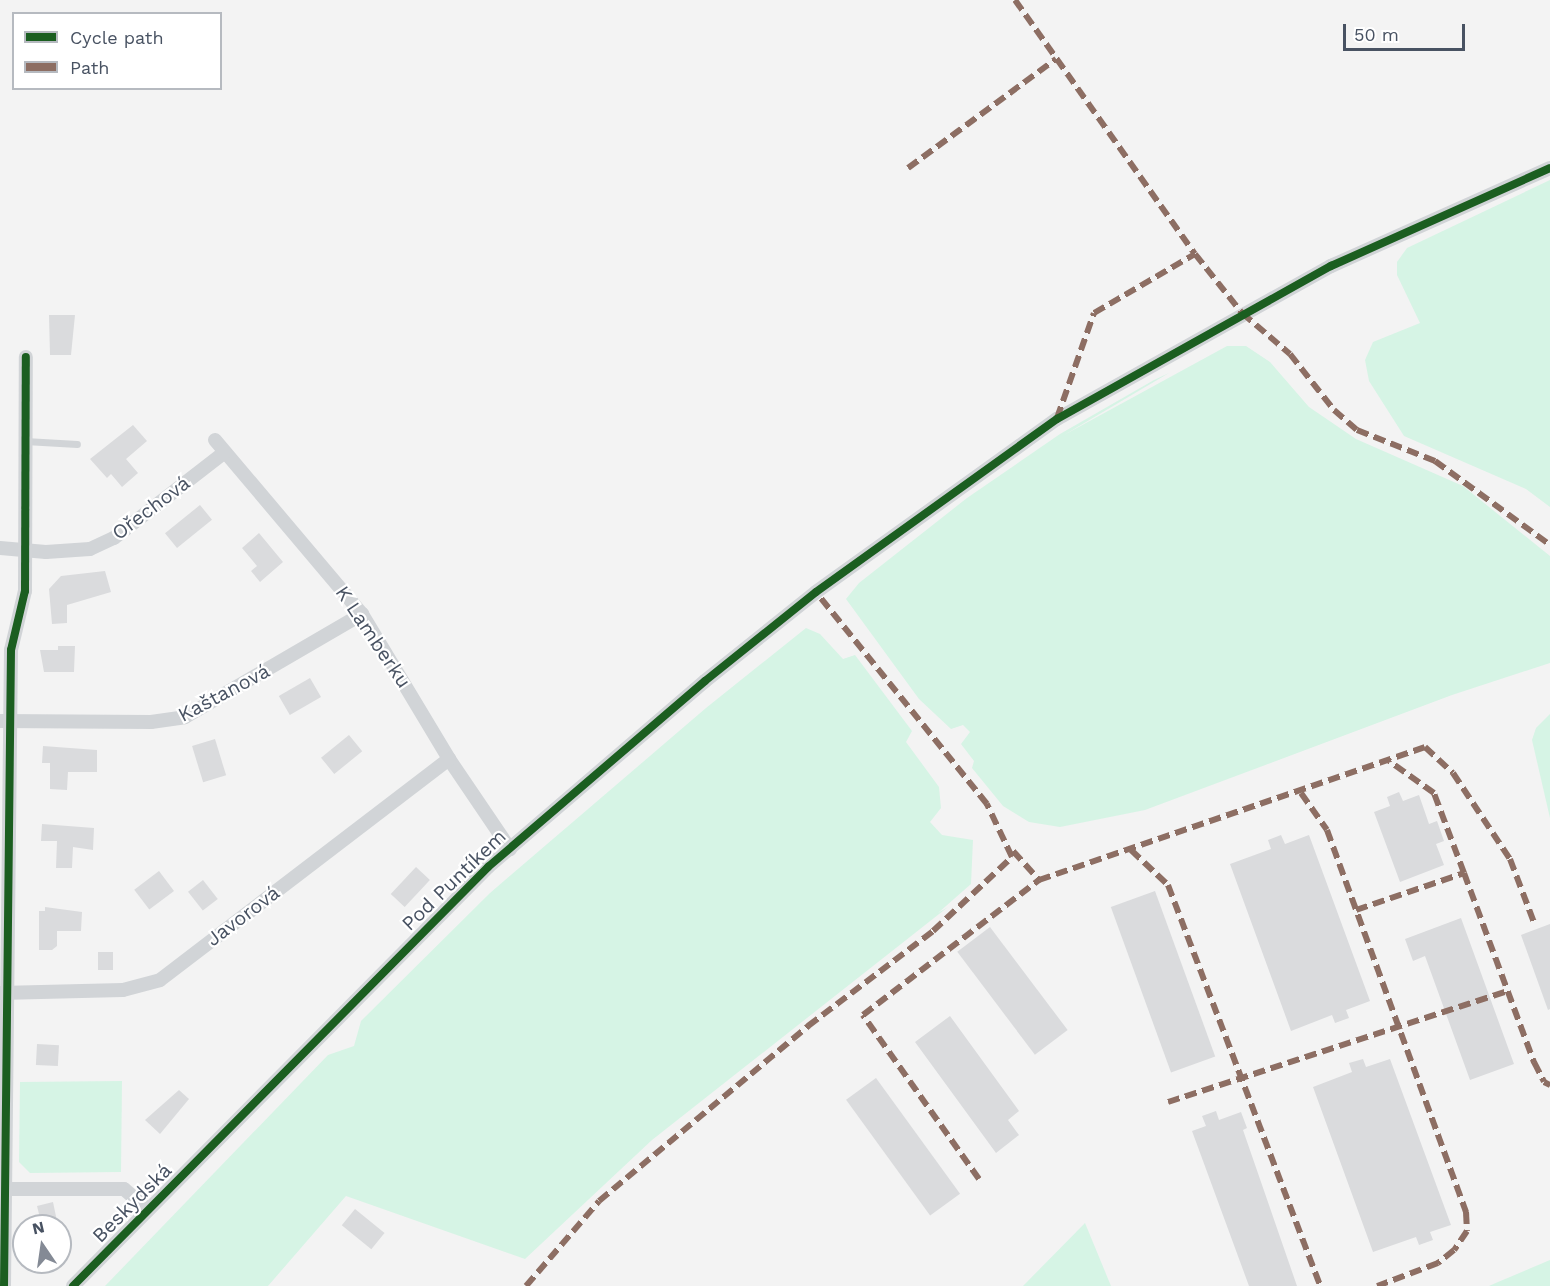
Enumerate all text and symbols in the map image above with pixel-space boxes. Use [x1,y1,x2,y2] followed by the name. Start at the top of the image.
[12,12,222,90] legend
[1346,12,1468,50] scale bar
[1354,24,1399,45] text: 50 m
[70,27,164,48] text: Cycle path
[70,57,110,78] text: Path
[107,471,195,545] street label: Ořechová
[330,581,416,693] street label: K Lamberku
[174,659,274,727] street label: Kaštanová
[397,824,511,936] street label: Pod Puntíkem
[202,881,284,951] street label: Javorová
[87,1158,177,1248] street label: Beskydská
[12,1214,72,1274] north arrow
[30,1217,46,1239] text: N

